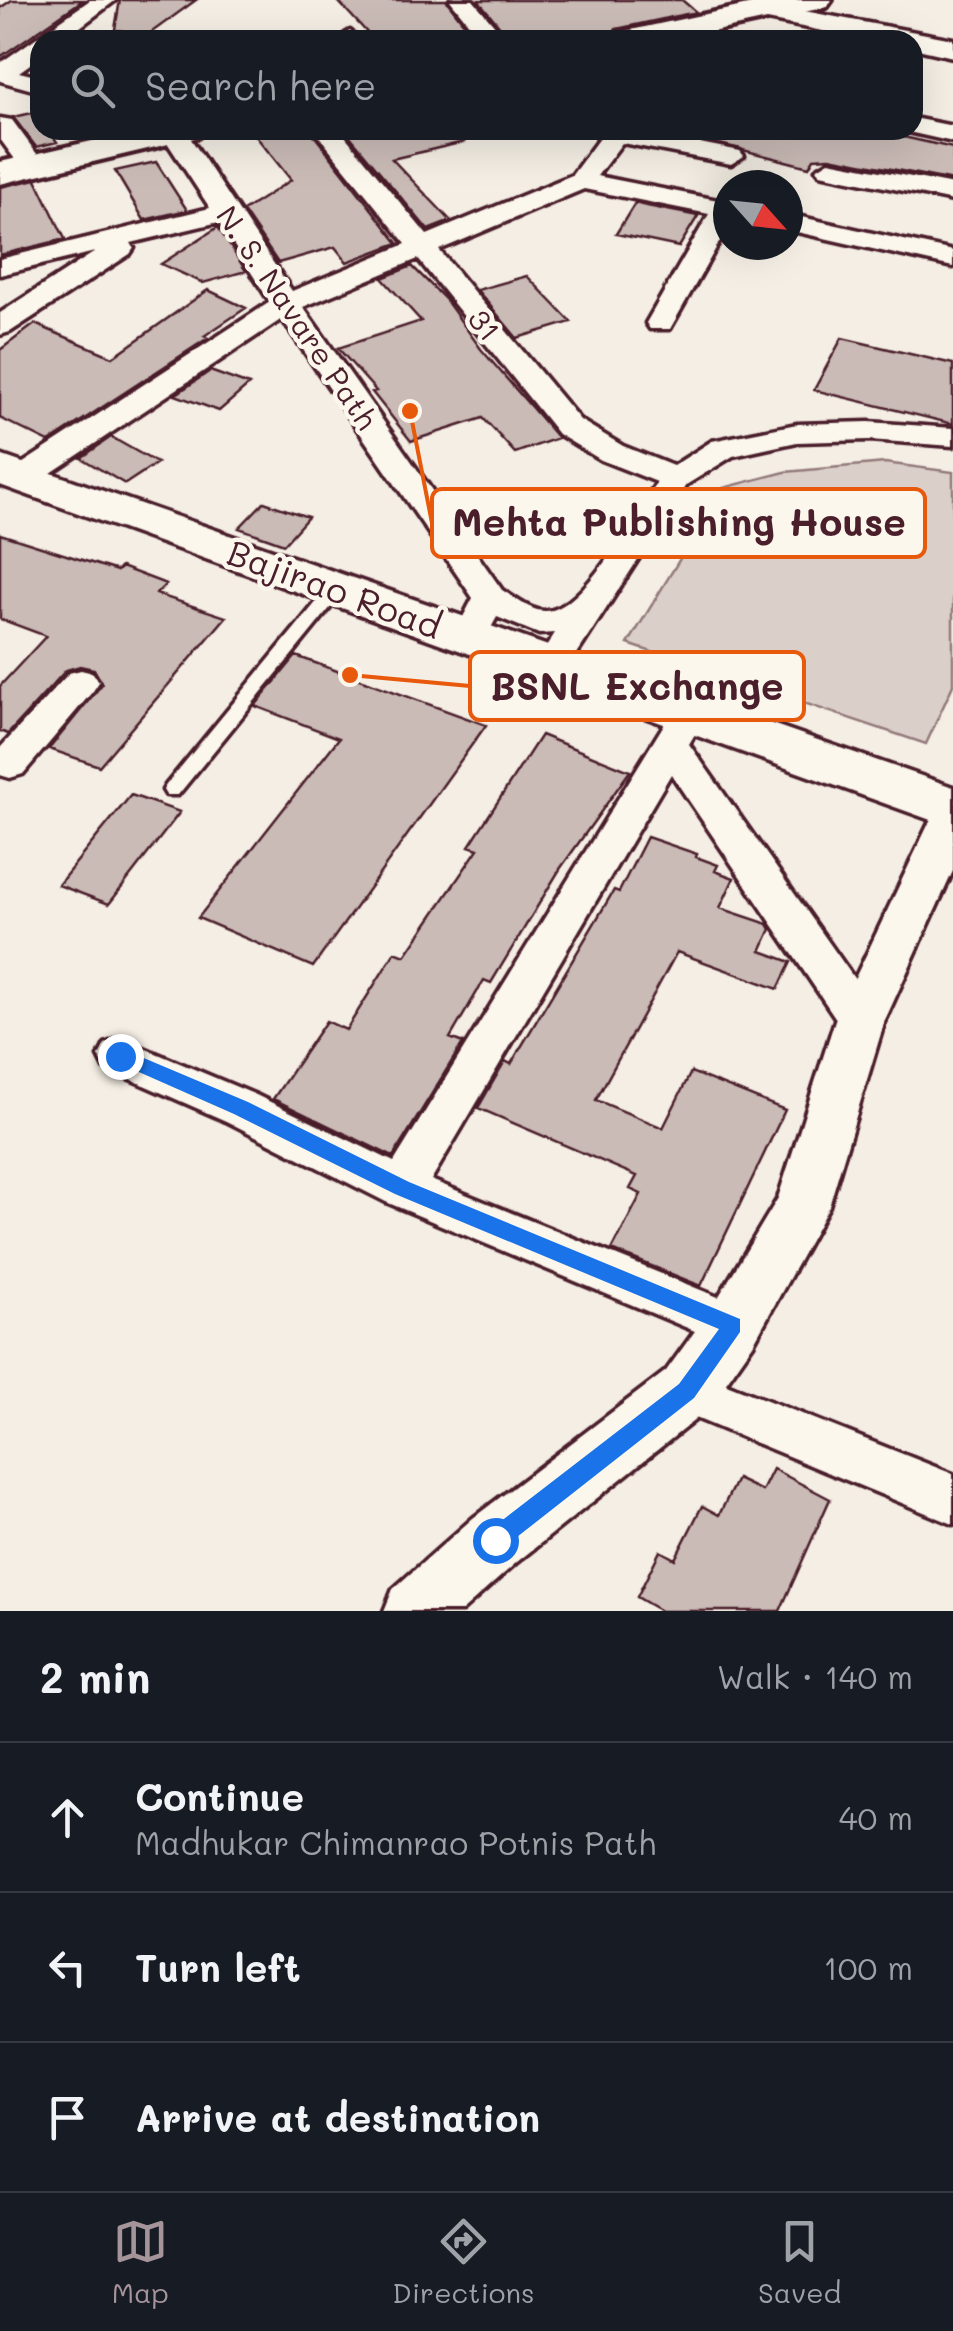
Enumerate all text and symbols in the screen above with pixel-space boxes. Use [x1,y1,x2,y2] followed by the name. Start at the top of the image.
[30,30,923,140] search box
[65,58,120,113] icon: search
[145,60,376,110] text: Search here
[713,170,803,260] north arrow
[208,197,388,437] street label: N. S. Navare Path
[460,299,510,349] street label: 31
[432,489,925,557] callout: Mehta Publishing House
[452,496,906,546] text: Mehta Publishing House
[222,528,448,648] street label: Bajirao Road
[470,652,804,720] callout: BSNL Exchange
[490,660,784,710] text: BSNL Exchange
[98,1034,144,1080] route end
[473,1518,519,1564] route start
[40,1649,150,1704] text: 2 min
[717,1655,913,1697] text: Walk · 140 m
[135,1771,304,1821] text: Continue
[40,1790,95,1845] icon: ahead
[839,1796,913,1838] text: 40 m
[135,1821,656,1863] text: Madhukar Chimanrao Potnis Path
[40,1940,95,1995] icon: left
[135,1942,301,1992] text: Turn left
[823,1946,913,1988] text: 100 m
[40,2090,95,2145] icon: arrive
[135,2092,540,2142] text: Arrive at destination
[112,2214,169,2310] tab: Map
[392,2214,535,2310] tab: Directions
[758,2214,841,2310] tab: Saved

